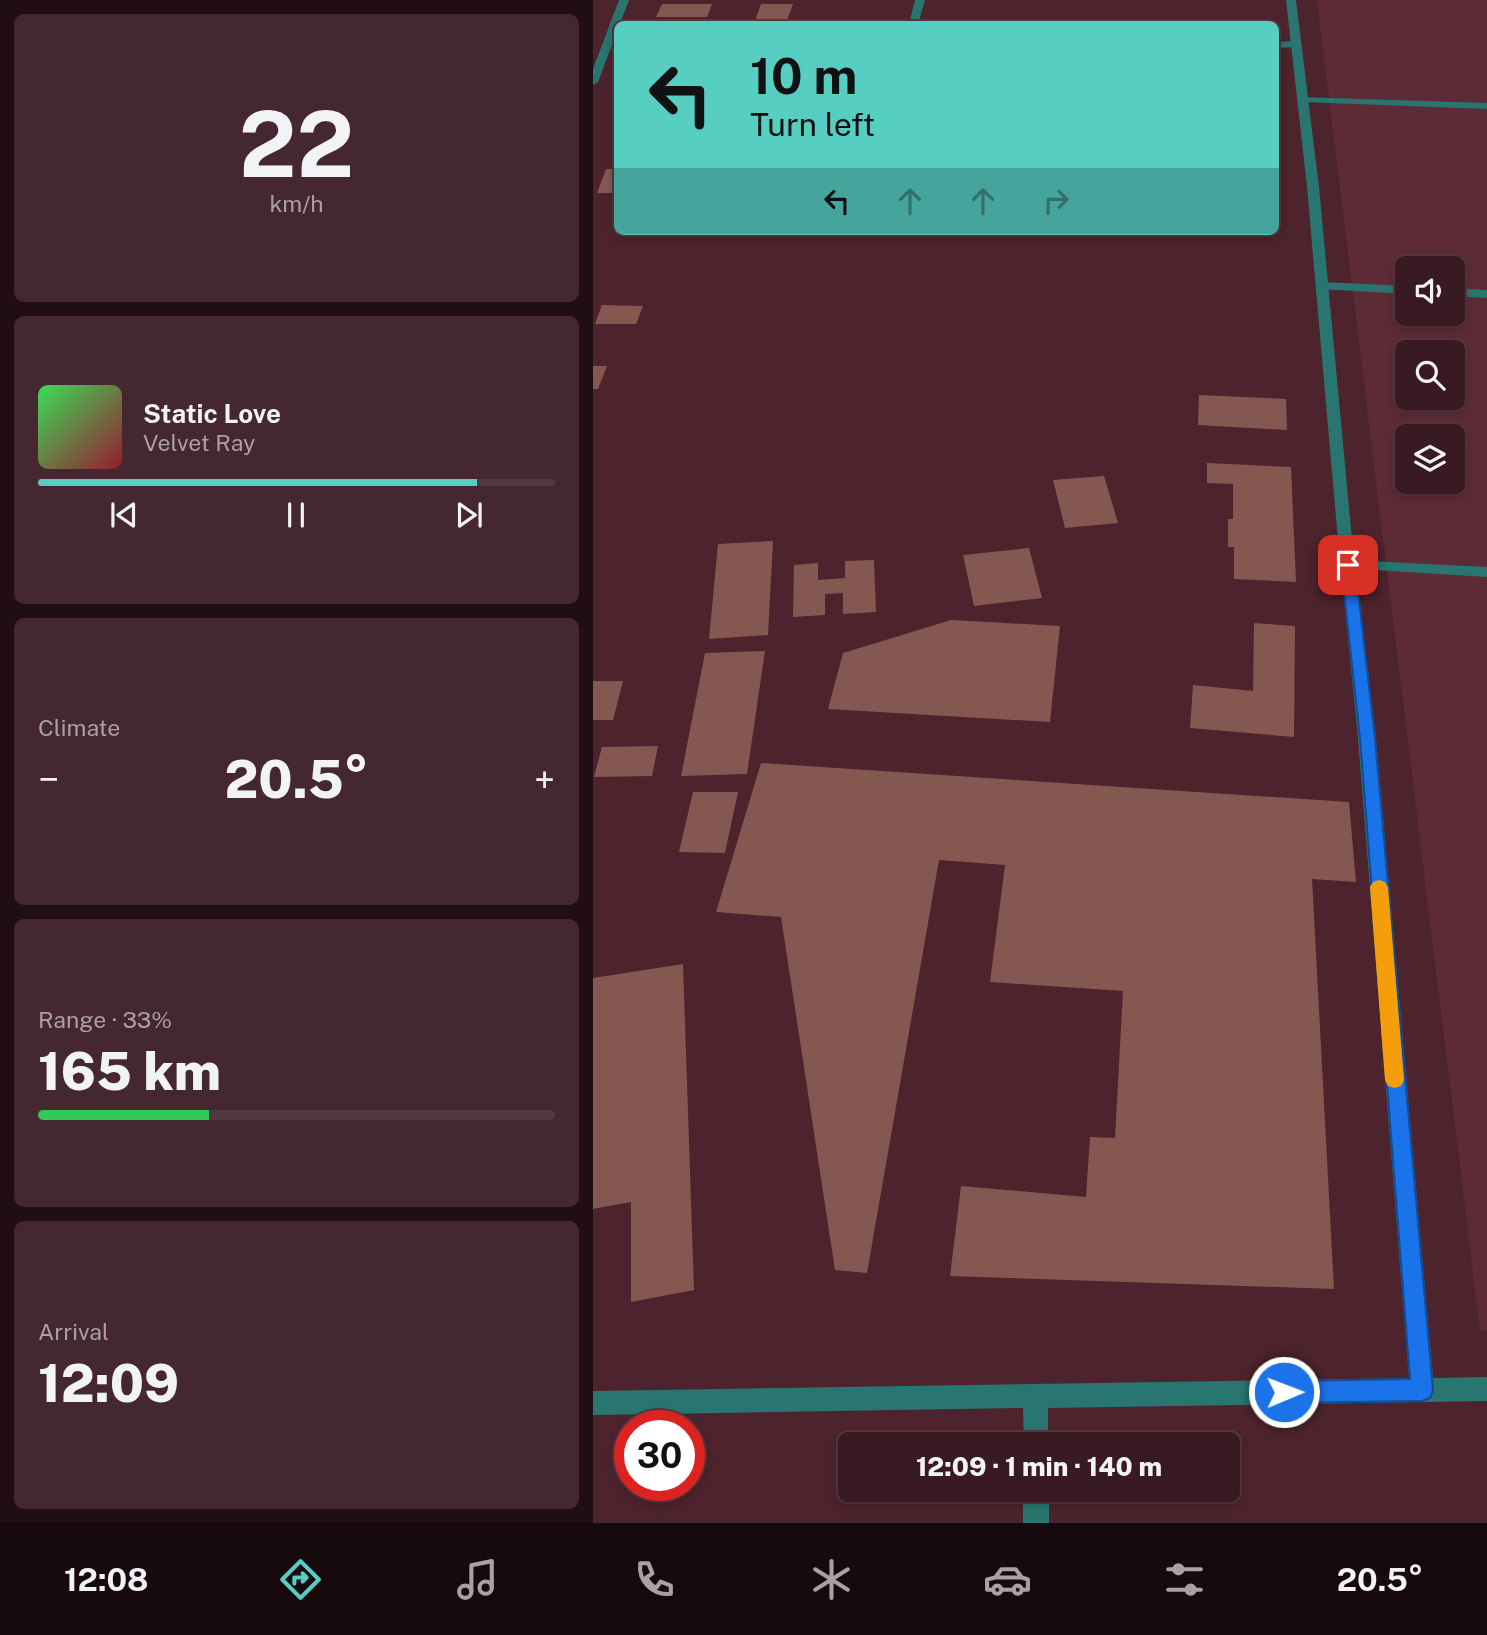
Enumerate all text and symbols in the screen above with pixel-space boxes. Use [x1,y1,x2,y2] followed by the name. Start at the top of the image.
[750,47,857,105] text: 10 m
[635,49,726,140] icon: left
[239,91,354,197] text: 22
[750,106,875,143] text: Turn left
[818,182,856,220] icon: left
[891,182,929,220] icon: ahead
[964,182,1002,220] icon: ahead
[1037,182,1075,220] icon: right
[269,190,324,217] text: km/h
[1395,256,1465,494] map controls
[1395,256,1465,326] button: sound
[1395,340,1465,410] button: search
[143,398,281,429] text: Static Love
[1395,424,1465,494] button: layers
[143,429,255,456] text: Velvet Ray
[105,496,143,534] icon: previous
[277,496,315,534] icon: pause
[450,496,488,534] icon: next
[1318,535,1378,595] pin
[1329,546,1367,584] icon: arrive
[38,714,120,741] text: Climate
[224,749,369,810] text: 20.5°
[38,757,59,802] text: −
[534,757,555,802] text: +
[38,1006,172,1033] text: Range · 33%
[38,1041,221,1102] text: 165 km
[38,1318,109,1345] text: Arrival
[38,1353,179,1414] text: 12:09
[1247,1355,1321,1429] position arrow
[614,1410,705,1501] speed limit sign: 30
[916,1451,1162,1482] text: 12:09 · 1 min · 140 m
[276,1555,325,1604] icon: directions
[453,1555,502,1604] icon: music
[630,1555,679,1604] icon: phone
[807,1555,856,1604] icon: climate
[983,1555,1032,1604] icon: car
[1160,1555,1209,1604] icon: filters
[64,1561,149,1598] text: 12:08
[1337,1561,1423,1598] text: 20.5°

